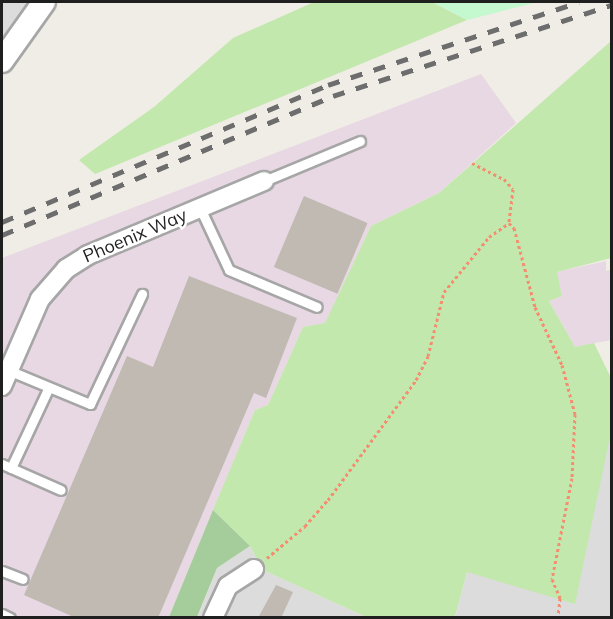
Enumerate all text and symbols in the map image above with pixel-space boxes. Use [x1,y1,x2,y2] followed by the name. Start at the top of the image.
[80,204,190,268] street label: Phoenix Way

